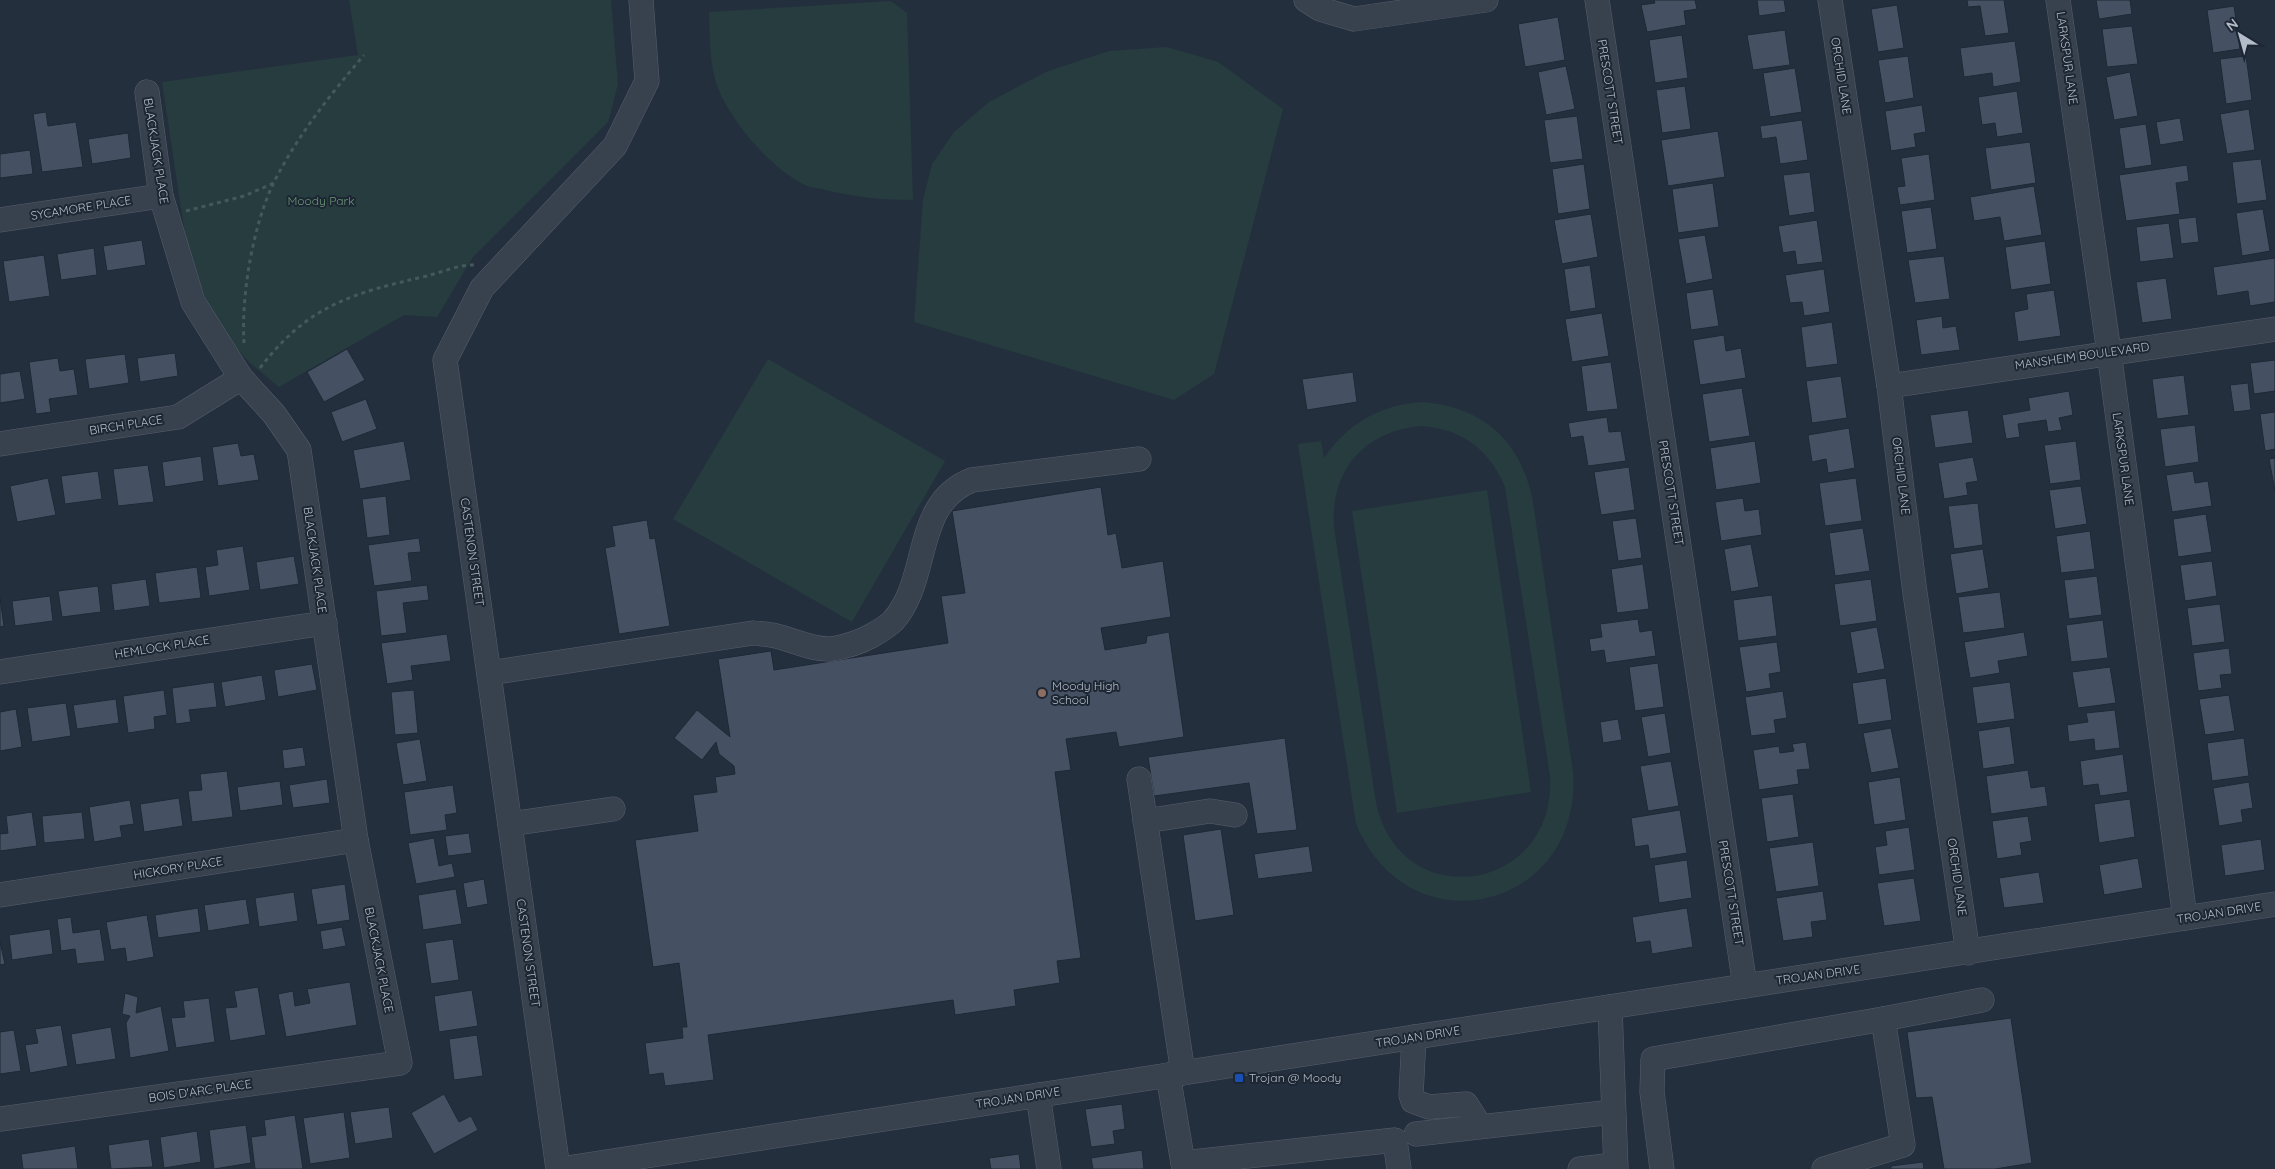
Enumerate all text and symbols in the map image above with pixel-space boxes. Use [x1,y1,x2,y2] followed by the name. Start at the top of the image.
[2215,10,2265,60] north arrow
[2054,11,2081,106] street label: LARKSPUR LANE
[2223,14,2242,35] text: N
[1828,36,1855,116] street label: ORCHID LANE
[1595,38,1626,146] street label: PRESCOTT STREET
[141,97,172,205] street label: BLACKJACK PLACE
[30,192,132,223] street label: SYCAMORE PLACE
[287,193,355,208] park label: Moody Park
[2014,339,2150,372] street label: MANSHEIM BOULEVARD
[88,411,164,438] street label: BIRCH PLACE
[2110,412,2137,507] street label: LARKSPUR LANE
[1889,436,1914,516] street label: ORCHID LANE
[1656,439,1687,547] street label: PRESCOTT STREET
[457,497,488,607] street label: CASTENON STREET
[301,506,330,614] street label: BLACKJACK PLACE
[113,632,211,661] street label: HEMLOCK PLACE
[1052,678,1119,707] place label: Moody High School
[1036,687,1048,699] marker: Moody High School
[1945,837,1970,917] street label: ORCHID LANE
[1716,839,1747,947] street label: PRESCOTT STREET
[132,853,224,882] street label: HICKORY PLACE
[513,898,544,1008] street label: CASTENON STREET
[2176,898,2262,927] street label: TROJAN DRIVE
[362,906,397,1014] street label: BLACKJACK PLACE
[1775,961,1861,988] street label: TROJAN DRIVE
[1375,1022,1461,1051] street label: TROJAN DRIVE
[1249,1070,1341,1085] place label: Trojan @ Moody
[1233,1072,1245,1084] marker: Trojan @ Moody
[148,1076,252,1105] street label: BOIS D'ARC PLACE
[975,1083,1061,1112] street label: TROJAN DRIVE

